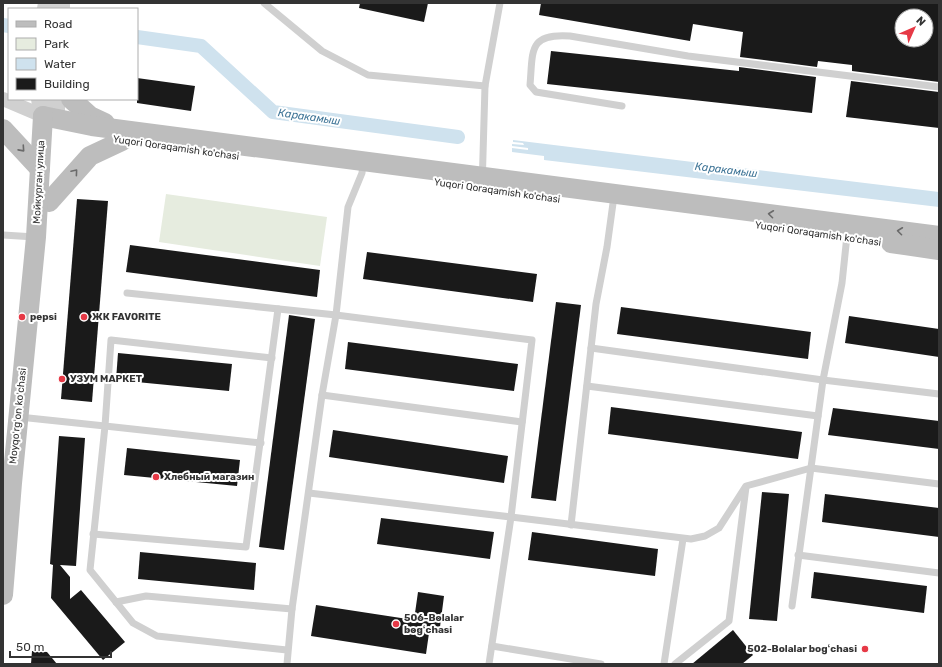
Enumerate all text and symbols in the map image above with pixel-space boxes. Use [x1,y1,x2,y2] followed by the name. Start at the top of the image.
[8,8,138,100] legend
[894,8,934,48] north arrow
[913,14,928,29] text: N
[44,17,72,31] text: Road
[44,37,70,51] text: Park
[44,57,76,71] text: Water
[44,77,90,91] text: Building
[277,106,341,128] water label: Каракамыш
[112,133,240,163] street label: Yuqori Qoraqamish ko'chasi
[31,140,47,224] street label: Мойкурган улица
[17,144,25,152] one-way arrow
[694,160,758,180] water label: Каракамыш
[70,170,77,177] one-way arrow
[433,176,561,206] street label: Yuqori Qoraqamish ko'chasi
[768,210,774,219] one-way arrow
[754,219,882,249] street label: Yuqori Qoraqamish ko'chasi
[897,226,903,235] one-way arrow
[30,311,57,323] place label: pepsi
[92,311,161,323] place label: ЖК FAVORITE
[17,312,27,322] marker: pepsi
[79,312,89,322] marker: ЖК FAVORITE
[7,367,29,465] street label: Moyqoʻrgʻon koʻchasi
[70,373,143,385] place label: УЗУМ МАРКЕТ
[57,374,67,384] marker: УЗУМ МАРКЕТ
[164,471,254,483] place label: Хлебный магазин
[151,472,161,482] marker: Хлебный магазин
[404,612,464,636] place label: 506-Bolalar bogʻchasi
[391,619,401,629] marker: 506-Bolalar bogʻchasi
[10,633,111,659] scale bar
[16,640,44,654] text: 50 m
[747,643,857,655] place label: 502-Bolalar bogʻchasi
[860,644,870,654] marker: 502-Bolalar bogʻchasi

